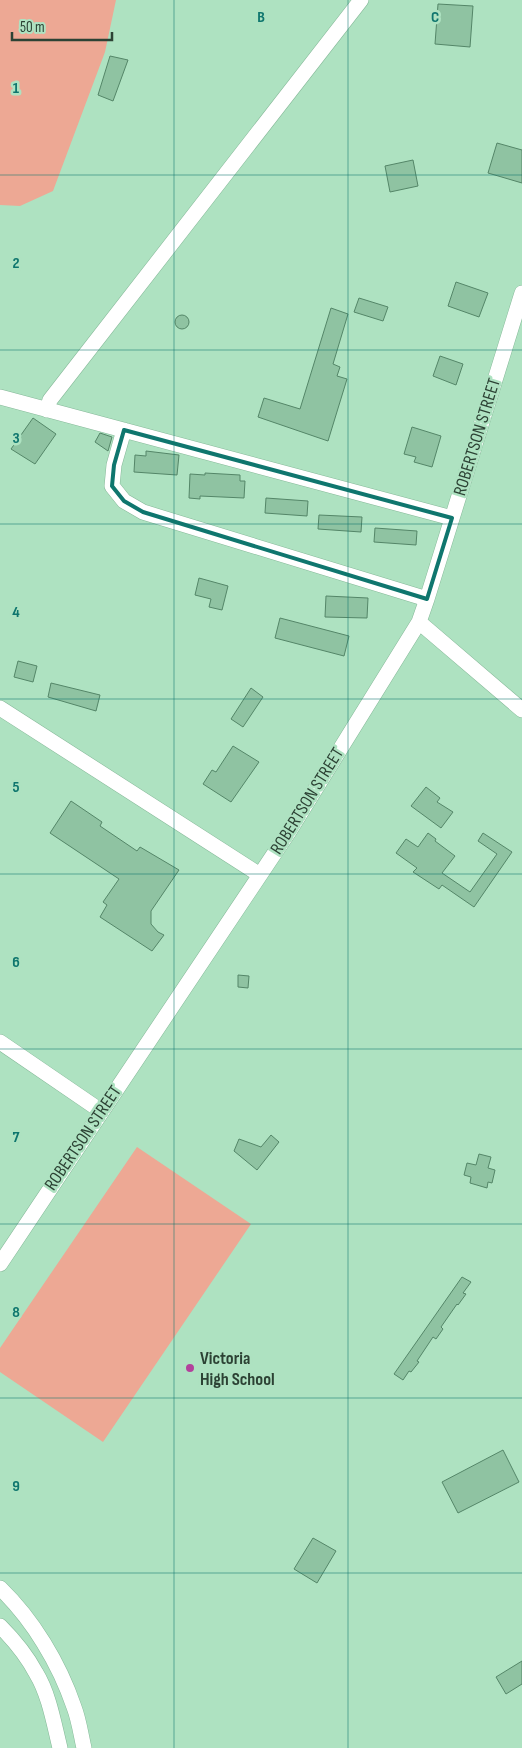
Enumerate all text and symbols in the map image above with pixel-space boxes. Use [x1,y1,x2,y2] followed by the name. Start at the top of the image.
[257,8,265,27] text: B
[431,8,439,27] text: C
[12,10,112,42] scale bar
[20,18,45,37] text: 50 m
[13,79,20,98] text: 1
[12,254,20,273] text: 2
[449,376,505,498] street label: ROBERTSON STREET
[12,429,20,448] text: 3
[12,603,20,622] text: 4
[266,744,348,858] street label: ROBERTSON STREET
[12,778,20,797] text: 5
[12,953,20,972] text: 6
[40,1082,126,1194] street label: ROBERTSON STREET
[13,1128,20,1147] text: 7
[12,1303,20,1322] text: 8
[200,1348,275,1390] place label: Victoria High School
[184,1362,196,1374] marker: Victoria High School
[12,1477,20,1496] text: 9

